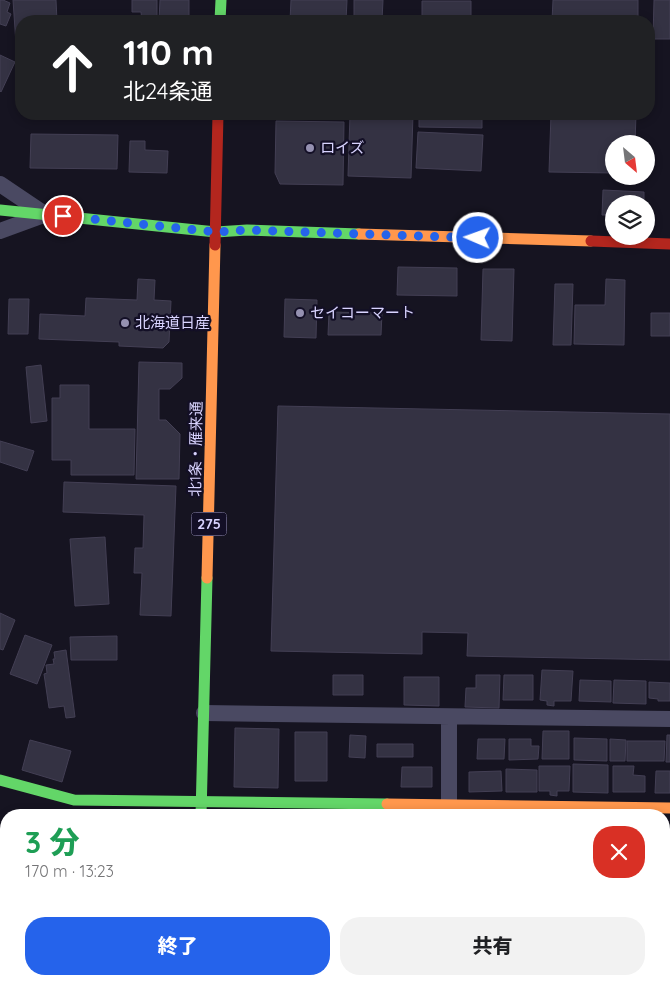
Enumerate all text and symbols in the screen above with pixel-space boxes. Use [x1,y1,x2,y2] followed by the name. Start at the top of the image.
[123,30,214,74] text: 110 m
[40,35,105,100] icon: ahead
[123,77,212,105] text: 北24条通
[605,135,655,185] north arrow
[605,135,655,245] map controls
[320,138,365,157] place label: ロイズ
[304,142,316,154] marker: ロイズ
[42,195,84,237] pin
[605,195,655,245] button: layers
[49,202,77,230] icon: arrive
[451,211,503,263] position arrow
[310,303,415,322] place label: セイコーマート
[294,307,306,319] marker: セイコーマート
[135,313,210,332] place label: 北海道日産
[119,317,131,329] marker: 北海道日産
[185,401,206,497] street label: 北1条・雁来通
[192,512,226,536] road number: 275
[25,823,80,861] text: 3 分
[593,826,645,878] button: close
[25,861,114,881] text: 170 m · 13:23
[25,917,330,975] button: 終了
[340,917,645,975] button: 共有

